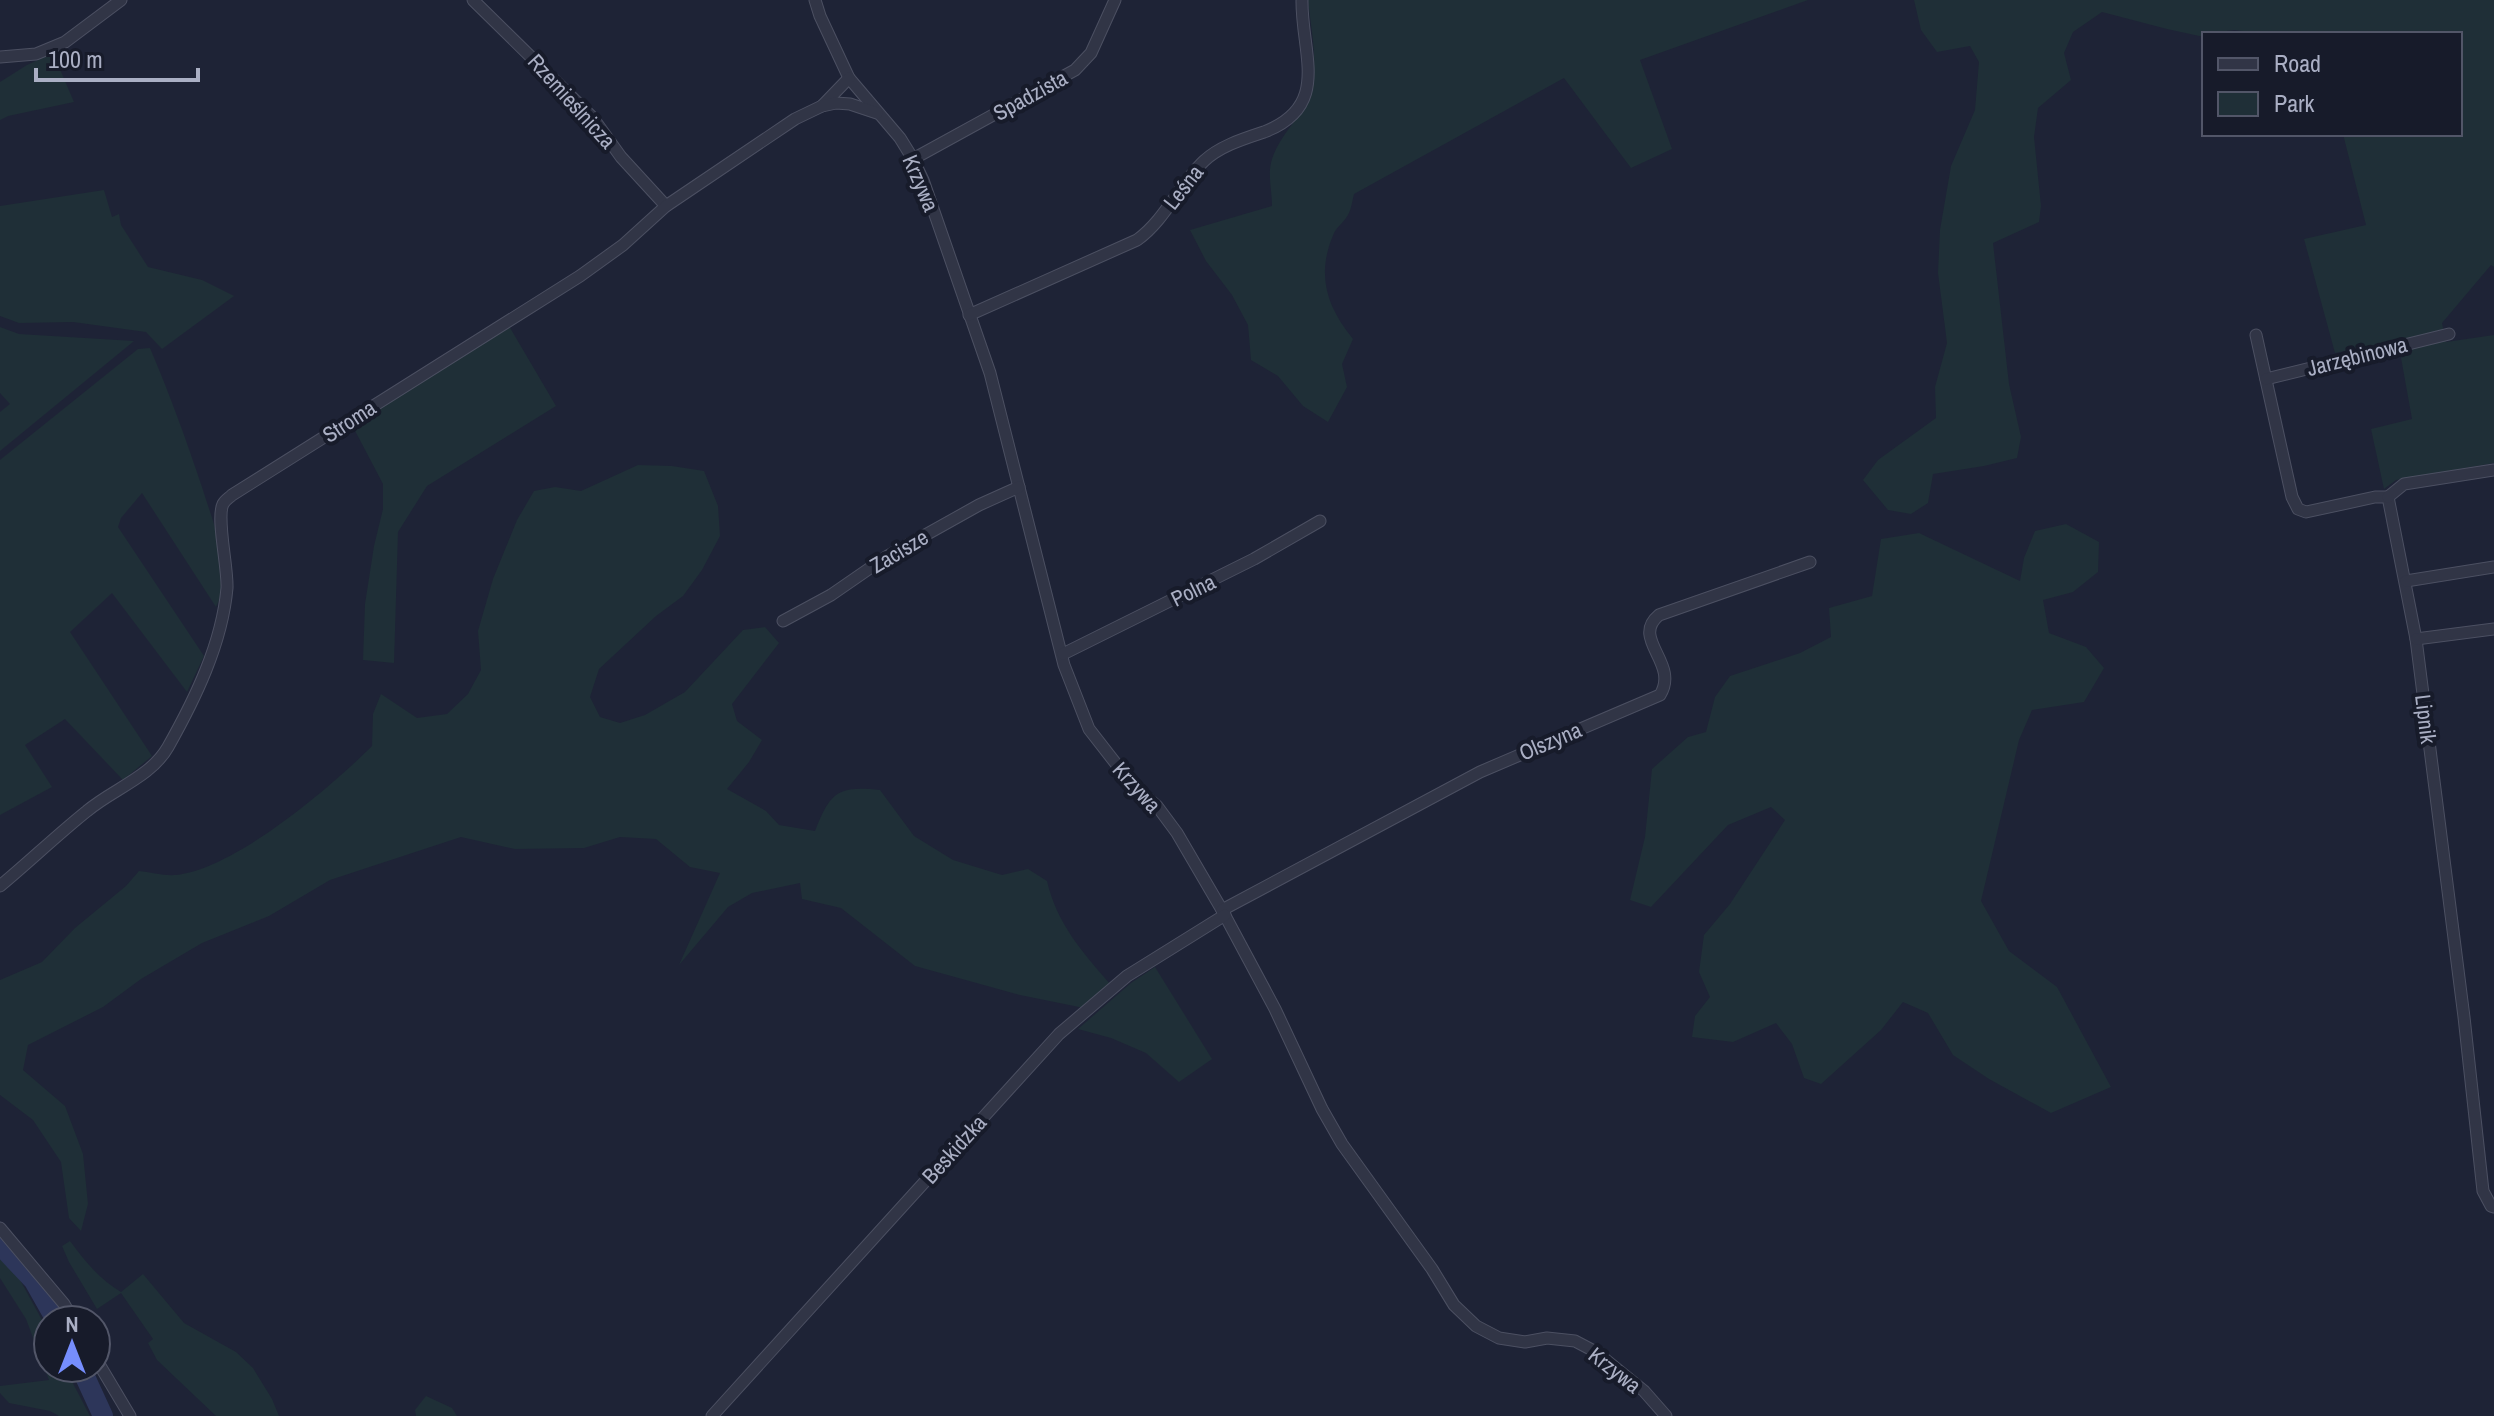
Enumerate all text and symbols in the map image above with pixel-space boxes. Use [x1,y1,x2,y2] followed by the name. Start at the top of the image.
[36,32,198,82] scale bar
[2202,32,2462,136] legend
[48,43,103,75] text: 100 m
[521,47,623,155] street label: Rzemieślnicza
[2274,47,2321,79] text: Road
[988,62,1072,128] street label: Spadzista
[2274,87,2315,119] text: Park
[896,150,946,216] street label: Krzywa
[1156,158,1210,216] street label: Leśna
[2304,329,2410,383] street label: Jarzębinowa
[316,393,382,449] street label: Stroma
[864,522,934,580] street label: Zacisze
[1166,566,1220,614] street label: Polna
[2408,693,2444,746] street label: Lipnik
[1514,714,1586,768] street label: Olszyna
[1106,755,1168,819] street label: Krzywa
[915,1108,993,1190] street label: Beskidzka
[32,1304,112,1384] north arrow
[65,1309,79,1339] text: N
[1582,1340,1648,1400] street label: Krzywa

